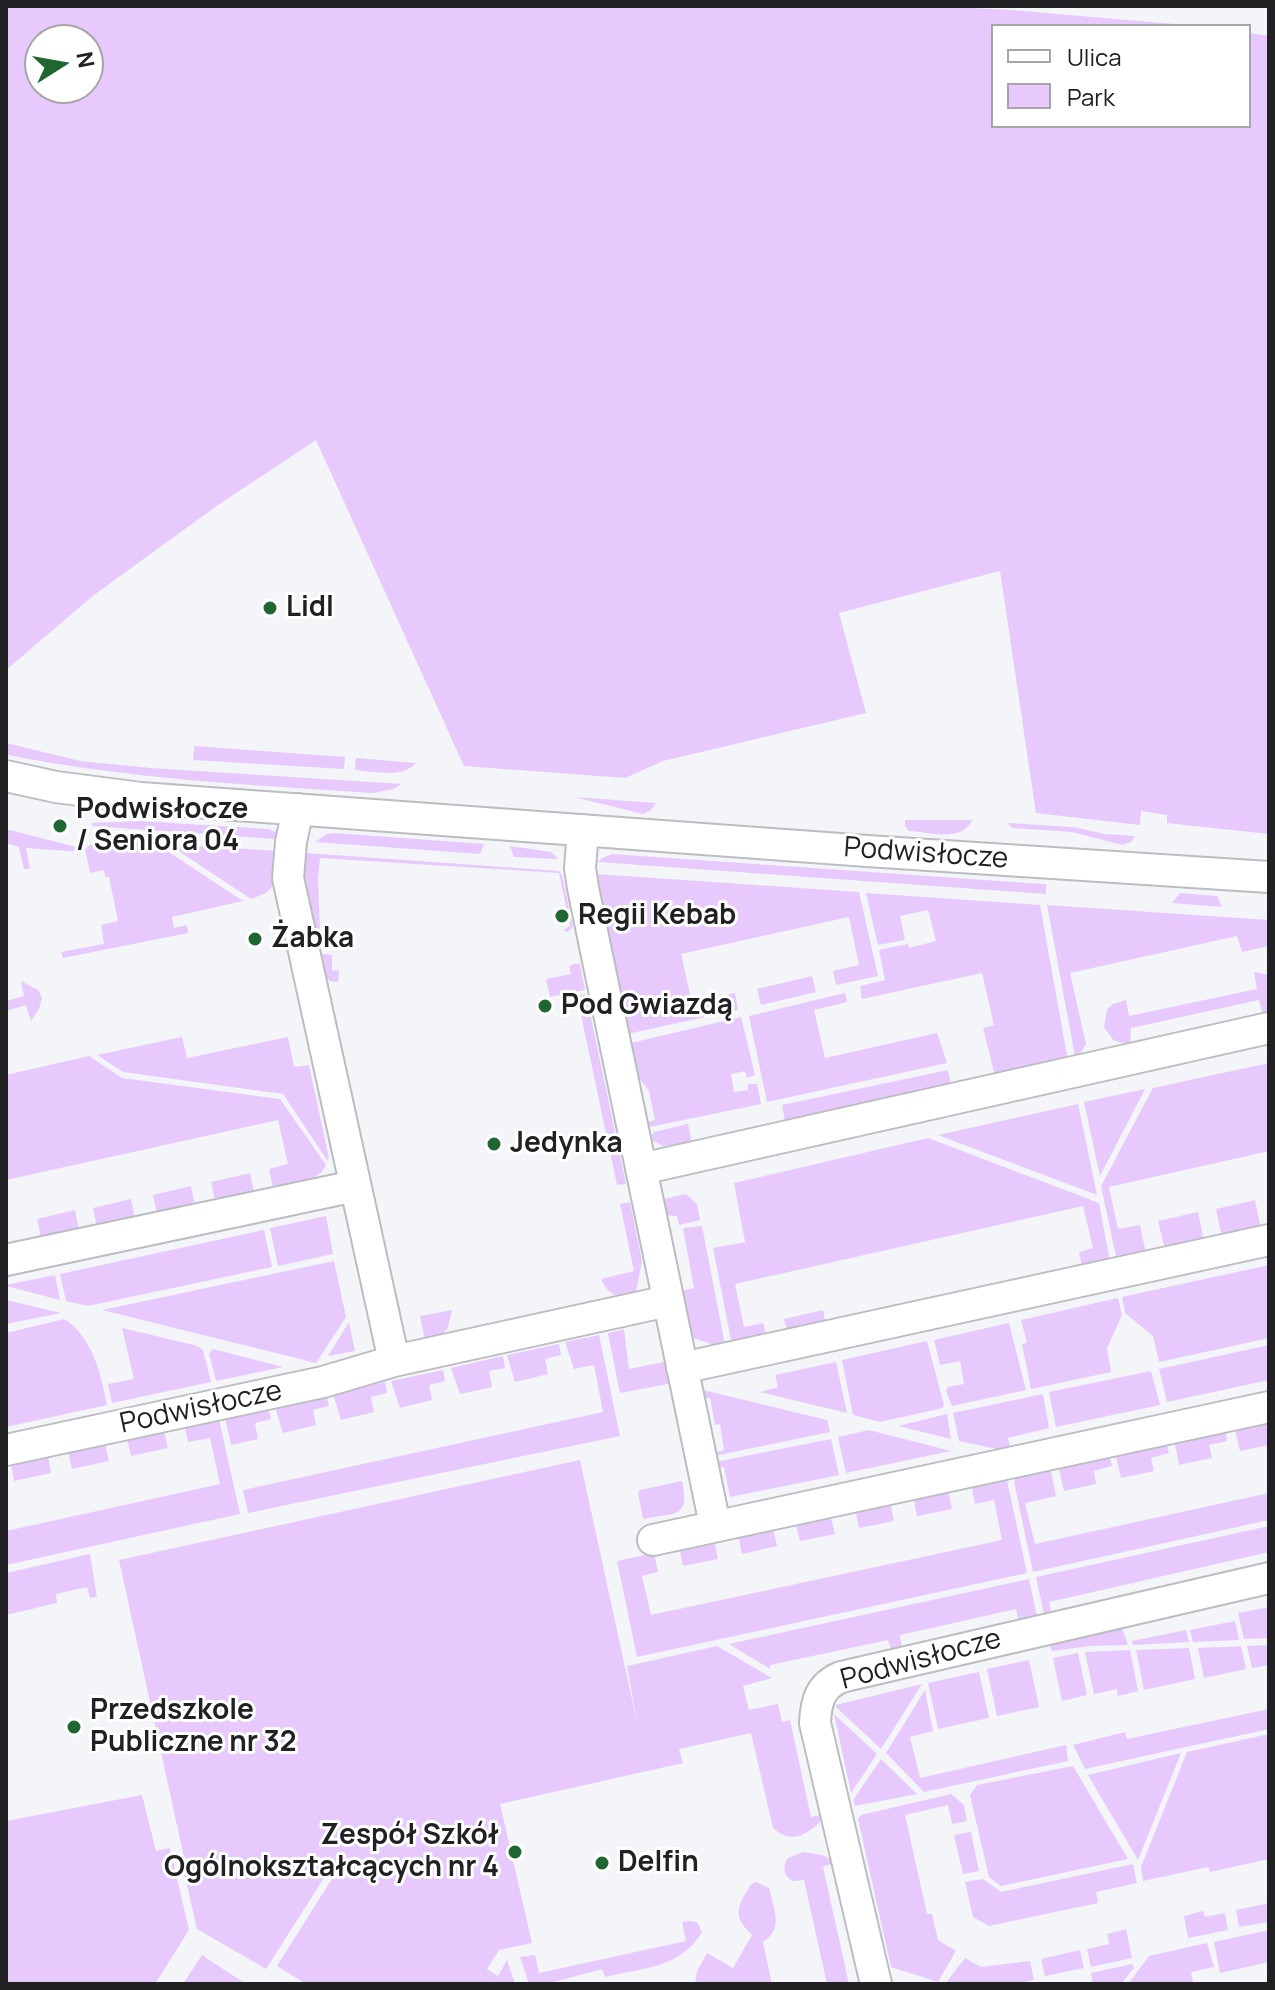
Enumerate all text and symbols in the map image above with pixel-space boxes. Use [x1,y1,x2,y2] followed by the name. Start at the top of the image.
[24,24,104,104] north arrow
[991,24,1251,128] legend
[1067,40,1122,73] text: Ulica
[69,49,102,70] text: N
[1067,80,1115,113] text: Park
[286,591,334,625] place label: Lidl
[261,599,279,617] marker: Lidl
[76,793,248,859] place label: Podwisłocze / Seniora 04
[51,817,69,835] marker: Podwisłocze / Seniora 04
[843,831,1009,877] street label: Podwisłocze
[578,899,736,933] place label: Regii Kebab
[553,907,571,925] marker: Regii Kebab
[271,922,354,956] place label: Żabka
[246,930,264,948] marker: Żabka
[561,989,733,1023] place label: Pod Gwiazdą
[536,997,554,1015] marker: Pod Gwiazdą
[510,1127,623,1161] place label: Jedynka
[485,1135,503,1153] marker: Jedynka
[117,1374,285,1442] street label: Podwisłocze
[837,1622,1005,1698] street label: Podwisłocze
[90,1694,296,1760] place label: Przedszkole Publiczne nr 32
[65,1718,83,1736] marker: Przedszkole Publiczne nr 32
[164,1819,499,1885] place label: Zespół Szkół Ogólnokształcących nr 4
[506,1843,524,1861] marker: Zespół Szkół Ogólnokształcących nr 4
[618,1846,699,1880] place label: Delfin
[593,1854,611,1872] marker: Delfin

